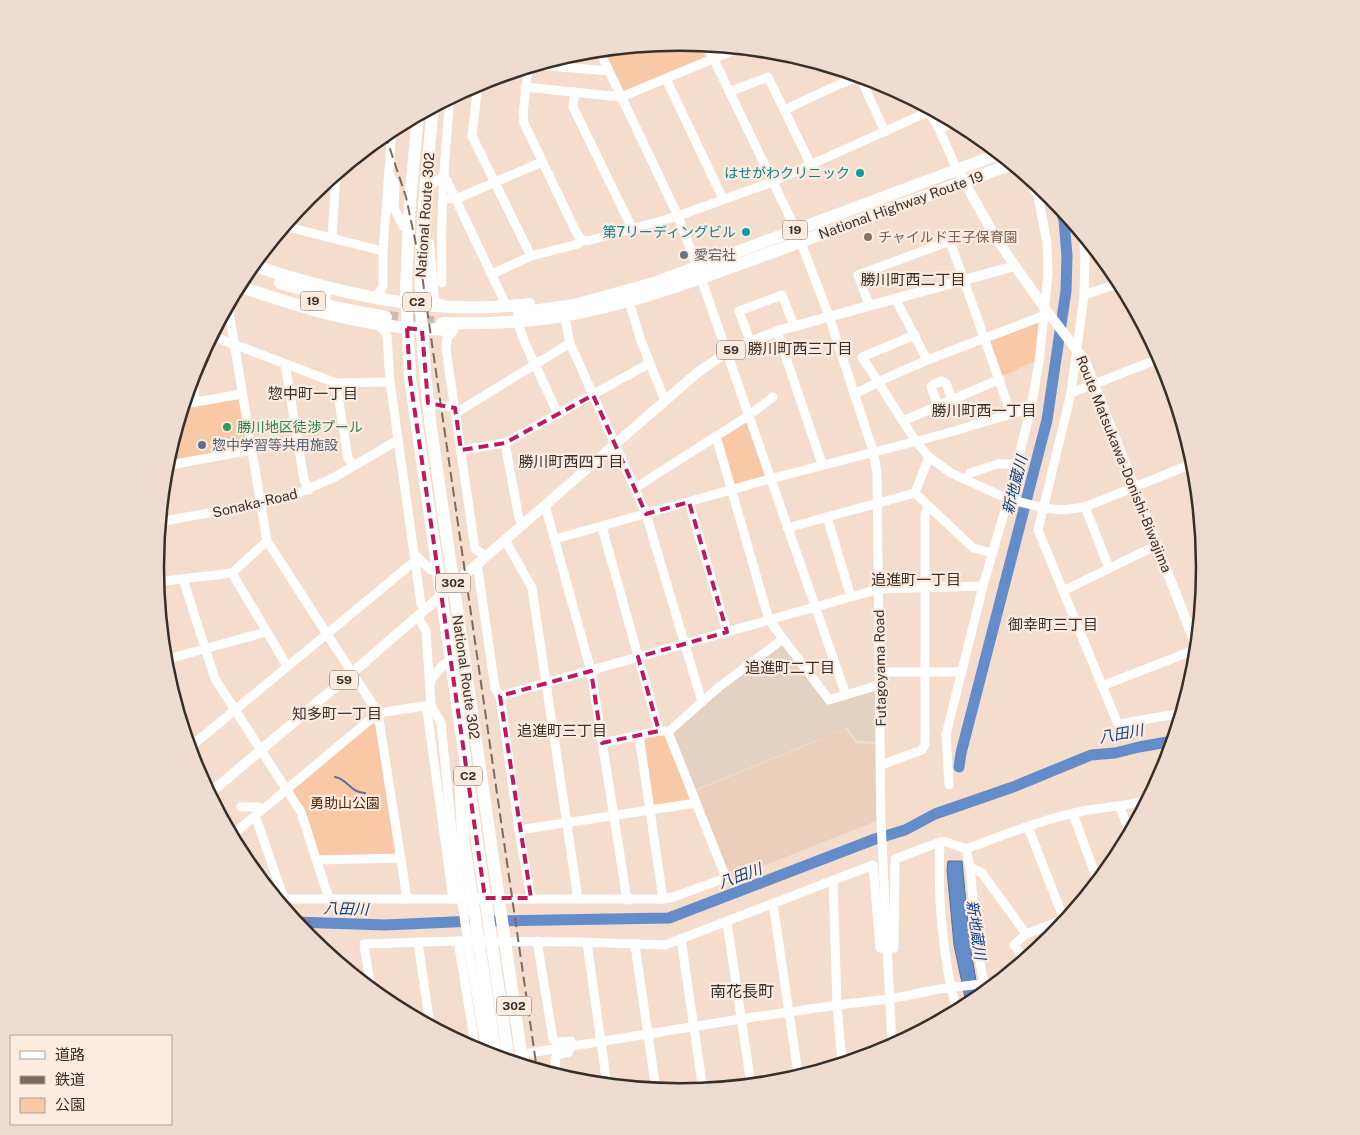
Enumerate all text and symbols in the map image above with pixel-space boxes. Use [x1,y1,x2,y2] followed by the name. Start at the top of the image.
[413,152,437,278] street label: National Route 302
[724,165,850,181] place label: はせがわクリニック
[854,167,866,179] marker: はせがわクリニック
[816,168,986,242] street label: National Highway Route 19
[782,220,808,240] road number: 19
[603,224,736,240] place label: 第7リーディングビル
[740,226,752,238] marker: 第7リーディングビル
[878,229,1018,245] place label: チャイルド王子保育園
[862,231,874,243] marker: チャイルド王子保育園
[694,247,736,263] place label: 愛宕社
[678,249,690,261] marker: 愛宕社
[860,271,966,288] district label: 勝川町西二丁目
[300,292,326,310] road number: 19
[403,292,431,312] road number: C2
[717,340,745,360] road number: 59
[747,340,853,357] district label: 勝川町西三丁目
[1073,353,1175,575] street label: Route Matsukawa-Donishi-Biwajima
[268,385,358,402] district label: 惣中町一丁目
[931,402,1037,419] district label: 勝川町西一丁目
[237,419,363,435] place label: 勝川地区徒渉プール
[221,421,233,433] marker: 勝川地区徒渉プール
[212,437,338,453] place label: 惣中学習等共用施設
[196,439,208,451] marker: 惣中学習等共用施設
[999,452,1031,516] water label: 新地蔵川
[518,453,624,470] district label: 勝川町西四丁目
[211,485,299,521] street label: Sonaka-Road
[871,571,961,588] district label: 追進町一丁目
[436,574,470,592] road number: 302
[871,609,889,727] street label: Futagoyama Road
[449,614,483,740] street label: National Route 302
[1008,616,1098,633] district label: 御幸町三丁目
[745,659,835,676] district label: 追進町二丁目
[330,670,358,690] road number: 59
[292,705,382,722] district label: 知多町一丁目
[1097,721,1147,746] water label: 八田川
[517,722,607,739] district label: 追進町三丁目
[454,766,482,786] road number: C2
[310,795,380,811] park label: 勇助山公園
[716,859,766,891] water label: 八田川
[323,899,371,918] water label: 八田川
[964,899,989,963] water label: 新地蔵川
[710,982,774,1001] district label: 南花長町
[496,996,532,1016] road number: 302
[10,1035,172,1125] legend
[55,1046,85,1063] text: 道路
[55,1071,85,1088] text: 鉄道
[55,1096,85,1113] text: 公園

